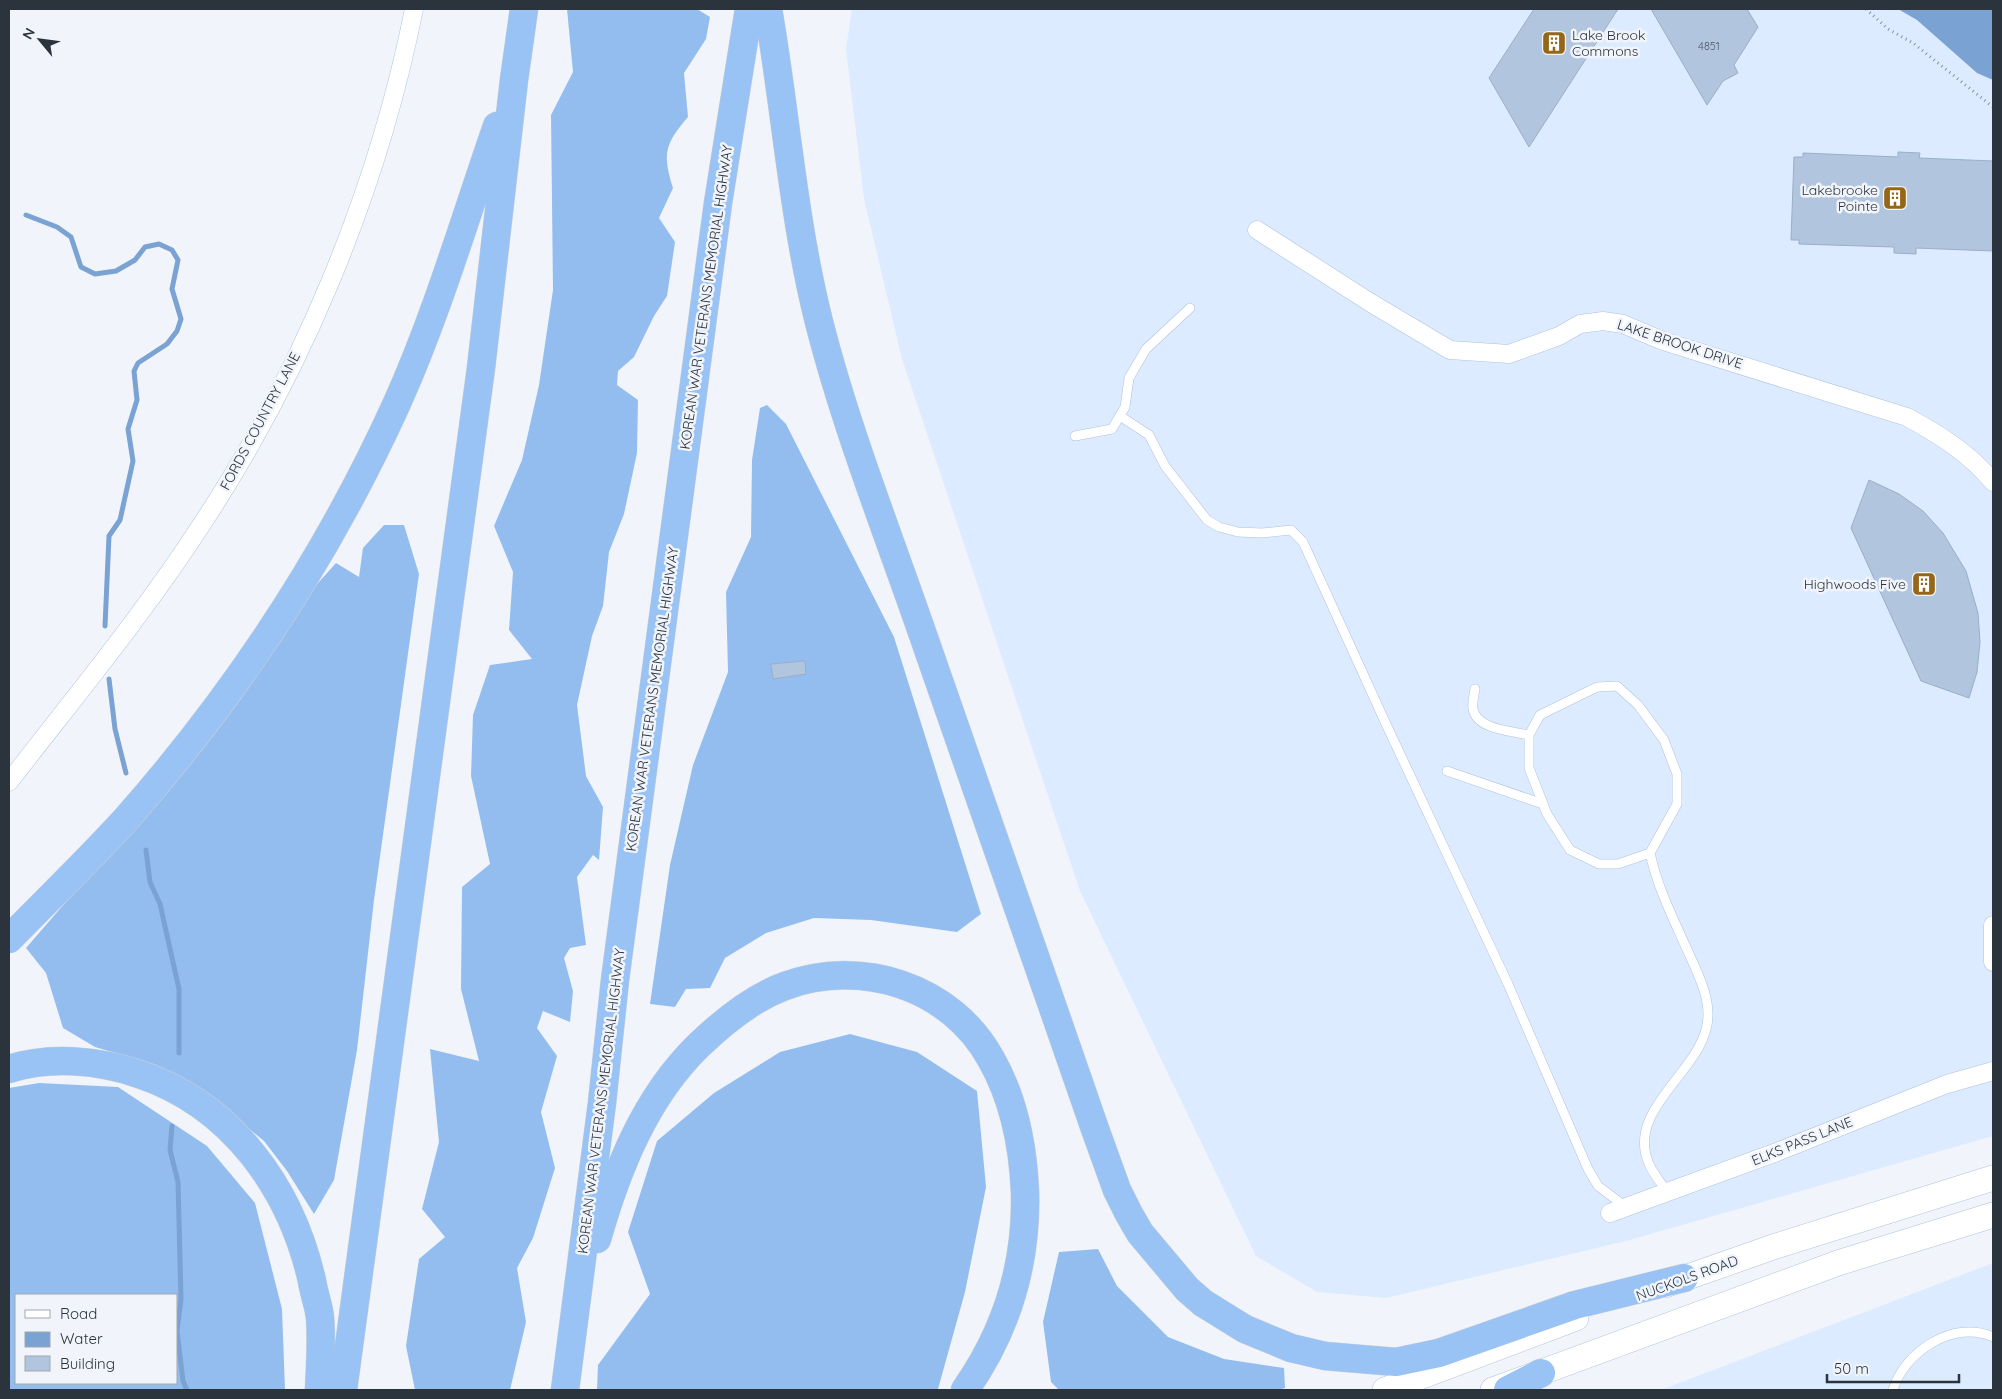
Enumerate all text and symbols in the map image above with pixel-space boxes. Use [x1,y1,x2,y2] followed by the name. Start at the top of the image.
[15,15,65,65] north arrow
[18,25,39,43] text: N
[1572,26,1645,60] place label: Lake Brook Commons
[1541,30,1567,56] building icon: Lake Brook Commons
[1698,39,1720,53] house number: 4851
[676,143,736,451] street label: KOREAN WAR VETERANS MEMORIAL HIGHWAY
[1801,181,1878,215] place label: Lakebrooke Pointe
[1882,185,1908,211] building icon: Lakebrooke Pointe
[1615,315,1745,373] street label: LAKE BROOK DRIVE
[216,349,304,493] street label: FORDS COUNTRY LANE
[622,545,682,853] street label: KOREAN WAR VETERANS MEMORIAL HIGHWAY
[1911,571,1937,597] building icon: Highwoods Five
[1804,575,1906,593] place label: Highwoods Five
[573,947,629,1255] street label: KOREAN WAR VETERANS MEMORIAL HIGHWAY
[1749,1113,1855,1169] street label: ELKS PASS LANE
[1634,1251,1740,1305] street label: NUCKOLS ROAD
[15,1294,178,1384] legend
[60,1304,97,1323] text: Road
[60,1329,103,1348] text: Water
[1827,1352,1960,1384] scale bar
[60,1354,115,1373] text: Building
[1834,1359,1869,1378] text: 50 m

